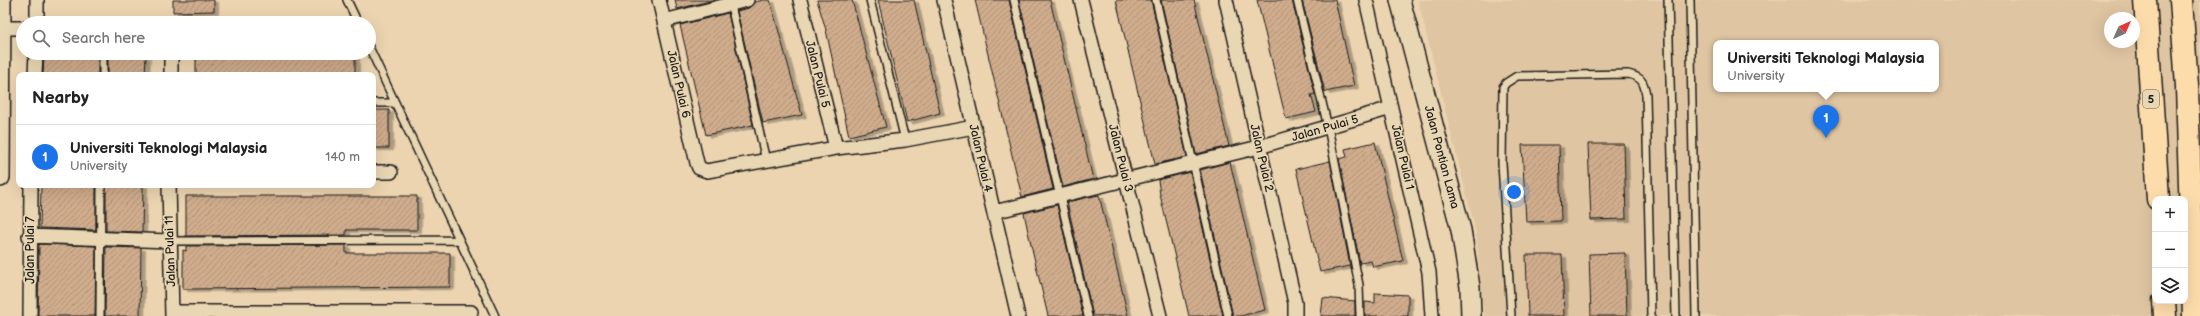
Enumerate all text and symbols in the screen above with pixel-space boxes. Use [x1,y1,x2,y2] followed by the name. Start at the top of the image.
[2104,12,2140,48] north arrow
[16,16,376,60] search box
[30,27,52,49] icon: search
[62,29,145,48] text: Search here
[802,39,833,109] street label: Jalan Pulai 5
[1713,40,1939,92] popup
[663,49,694,120] street label: Jalan Pulai 6
[1727,49,1925,68] text: Universiti Teknologi Malaysia
[1727,68,1785,84] text: University
[32,88,89,108] text: Nearby
[2143,90,2159,108] road number: 5
[1421,104,1463,211] street label: Jalan Pontian Lama
[1813,105,1839,138] pin: 1
[1290,112,1360,145] street label: Jalan Pulai 5
[965,123,996,194] street label: Jalan Pulai 4
[1105,123,1136,194] street label: Jalan Pulai 3
[1246,123,1277,193] street label: Jalan Pulai 2
[1388,123,1417,191] street label: Jalan Pulai 1
[70,139,267,158] text: Universiti Teknologi Malaysia
[42,149,48,165] text: 1
[325,149,360,165] text: 140 m
[70,158,127,174] text: University
[1504,182,1524,202] your location
[2152,196,2188,304] map controls
[2152,196,2188,232] button: +
[162,215,179,287] street label: Jalan Pulai 11
[23,216,38,284] street label: Jalan Pulai 7
[2152,232,2188,268] button: −
[2152,268,2188,304] button: layers

